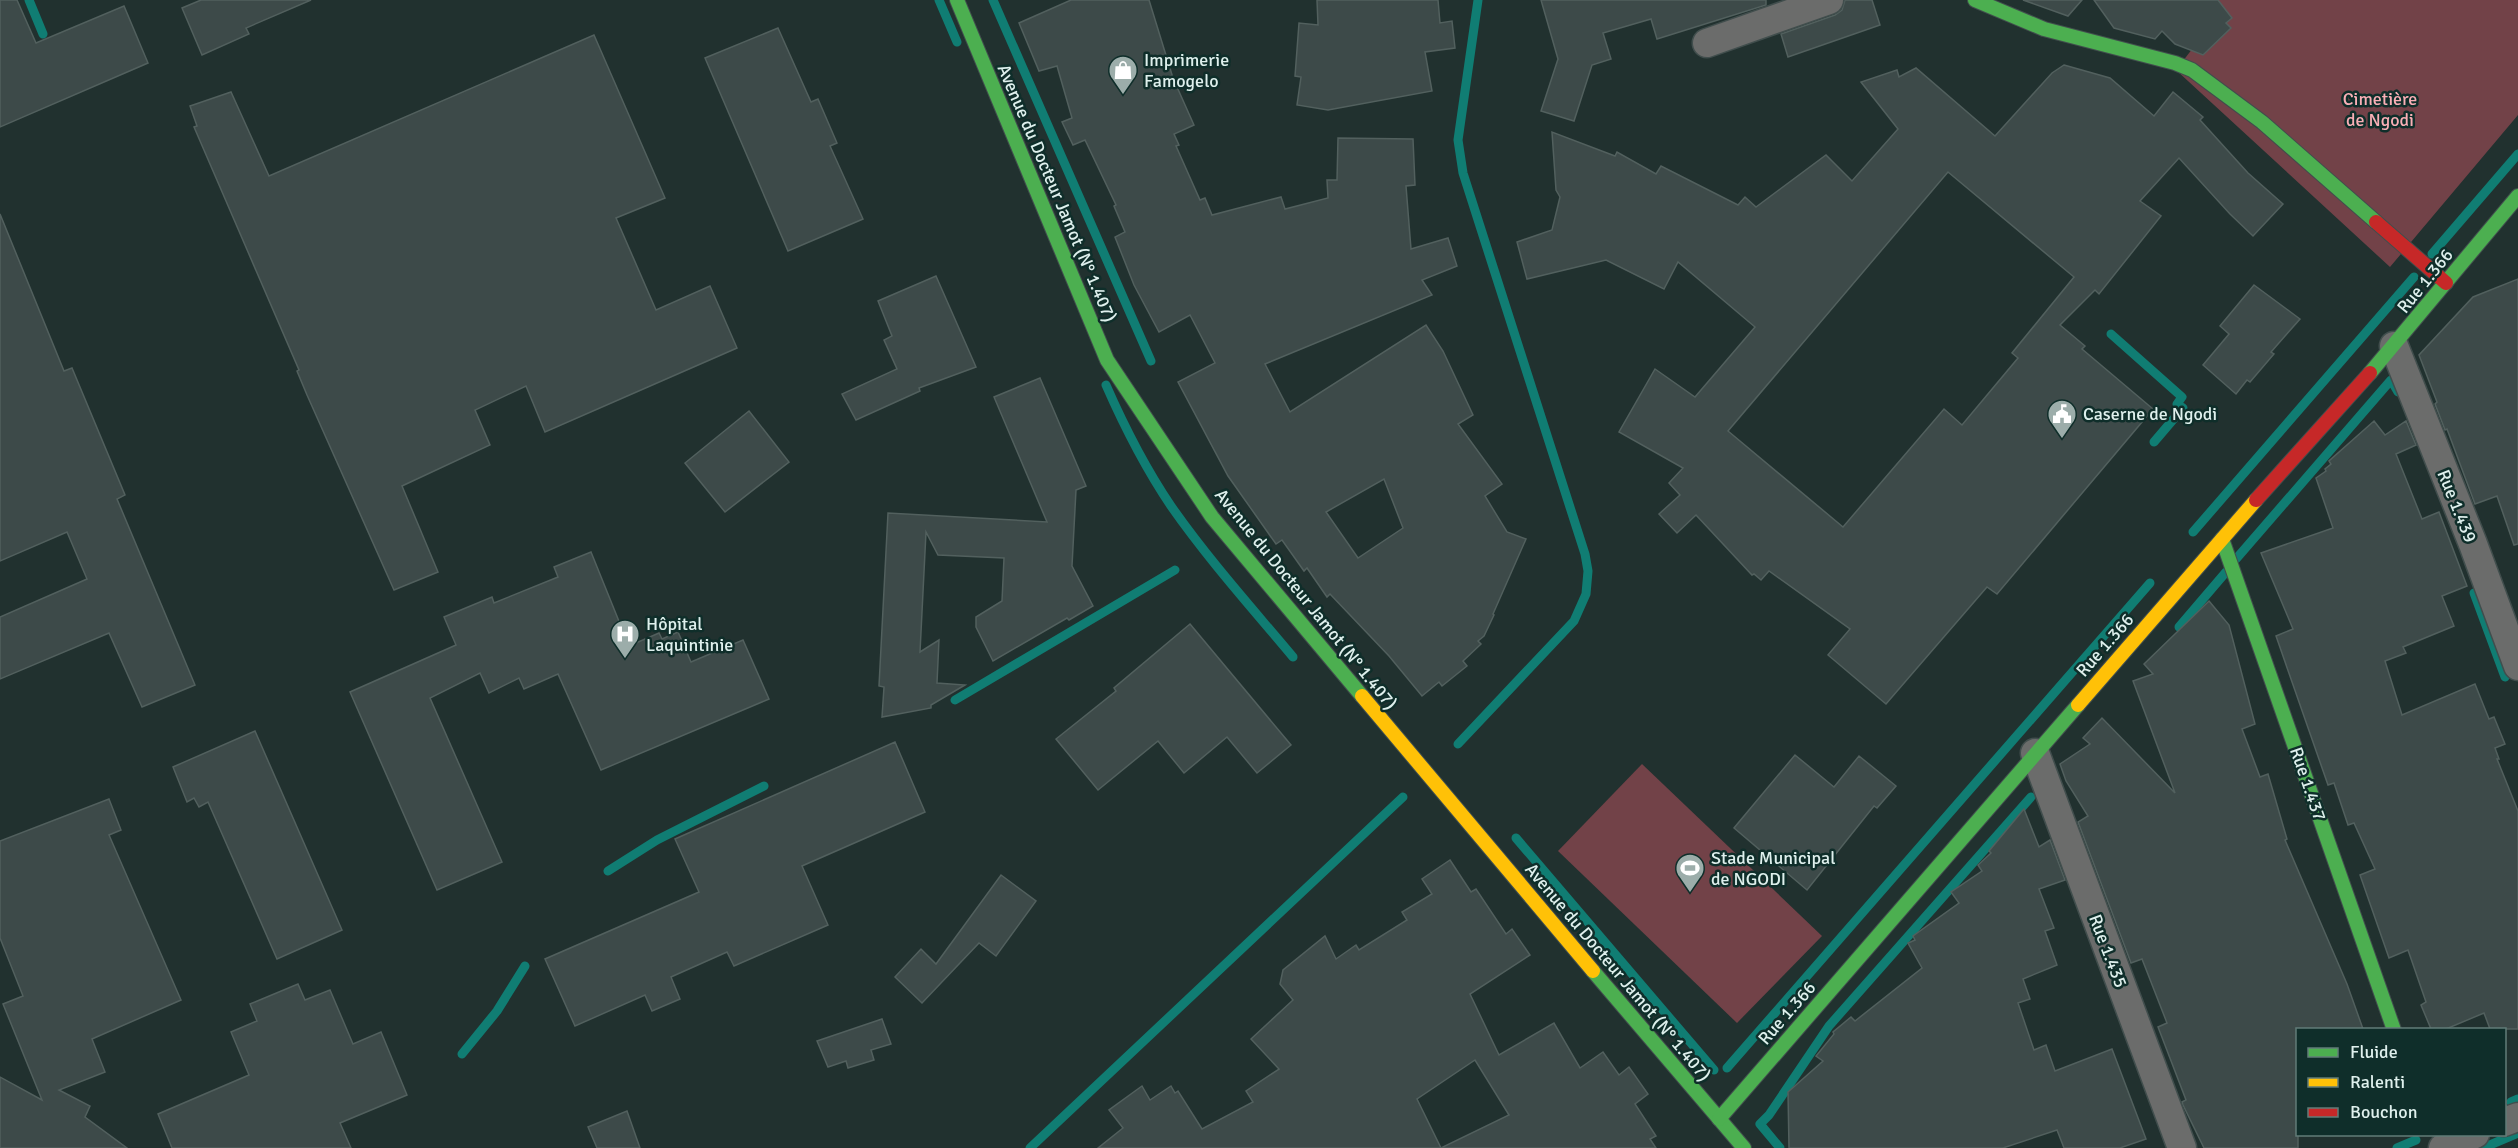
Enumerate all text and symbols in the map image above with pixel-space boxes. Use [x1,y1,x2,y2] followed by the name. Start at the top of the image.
[1144,49,1229,92] place label: Imprimerie Famogelo
[1107,54,1139,96] shop icon: Imprimerie Famogelo
[993,61,1121,325] street label: Avenue du Docteur Jamot (N° 1.407)
[2343,88,2417,131] park label: Cimetière de Ngodi
[2392,244,2458,318] street label: Rue 1.366
[2046,398,2078,440] public building icon: Caserne de Ngodi
[2083,403,2217,425] place label: Caserne de Ngodi
[2432,466,2482,546] street label: Rue 1.439
[1210,484,1402,714] street label: Avenue du Docteur Jamot (N° 1.407)
[2072,609,2138,681] street label: Rue 1.366
[646,613,733,656] place label: Hôpital Laquintinie
[609,618,641,660] hospital icon: Hôpital Laquintinie
[2285,744,2331,824] street label: Rue 1.437
[1711,847,1835,890] place label: Stade Municipal de NGODI
[1674,852,1706,894] sports icon: Stade Municipal de NGODI
[1520,859,1716,1085] street label: Avenue du Docteur Jamot (N° 1.407)
[2084,911,2132,991] street label: Rue 1.435
[1754,977,1820,1049] street label: Rue 1.366
[2296,1028,2506,1136] legend
[2350,1041,2398,1063] text: Fluide
[2350,1071,2405,1093] text: Ralenti
[2350,1101,2418,1123] text: Bouchon

